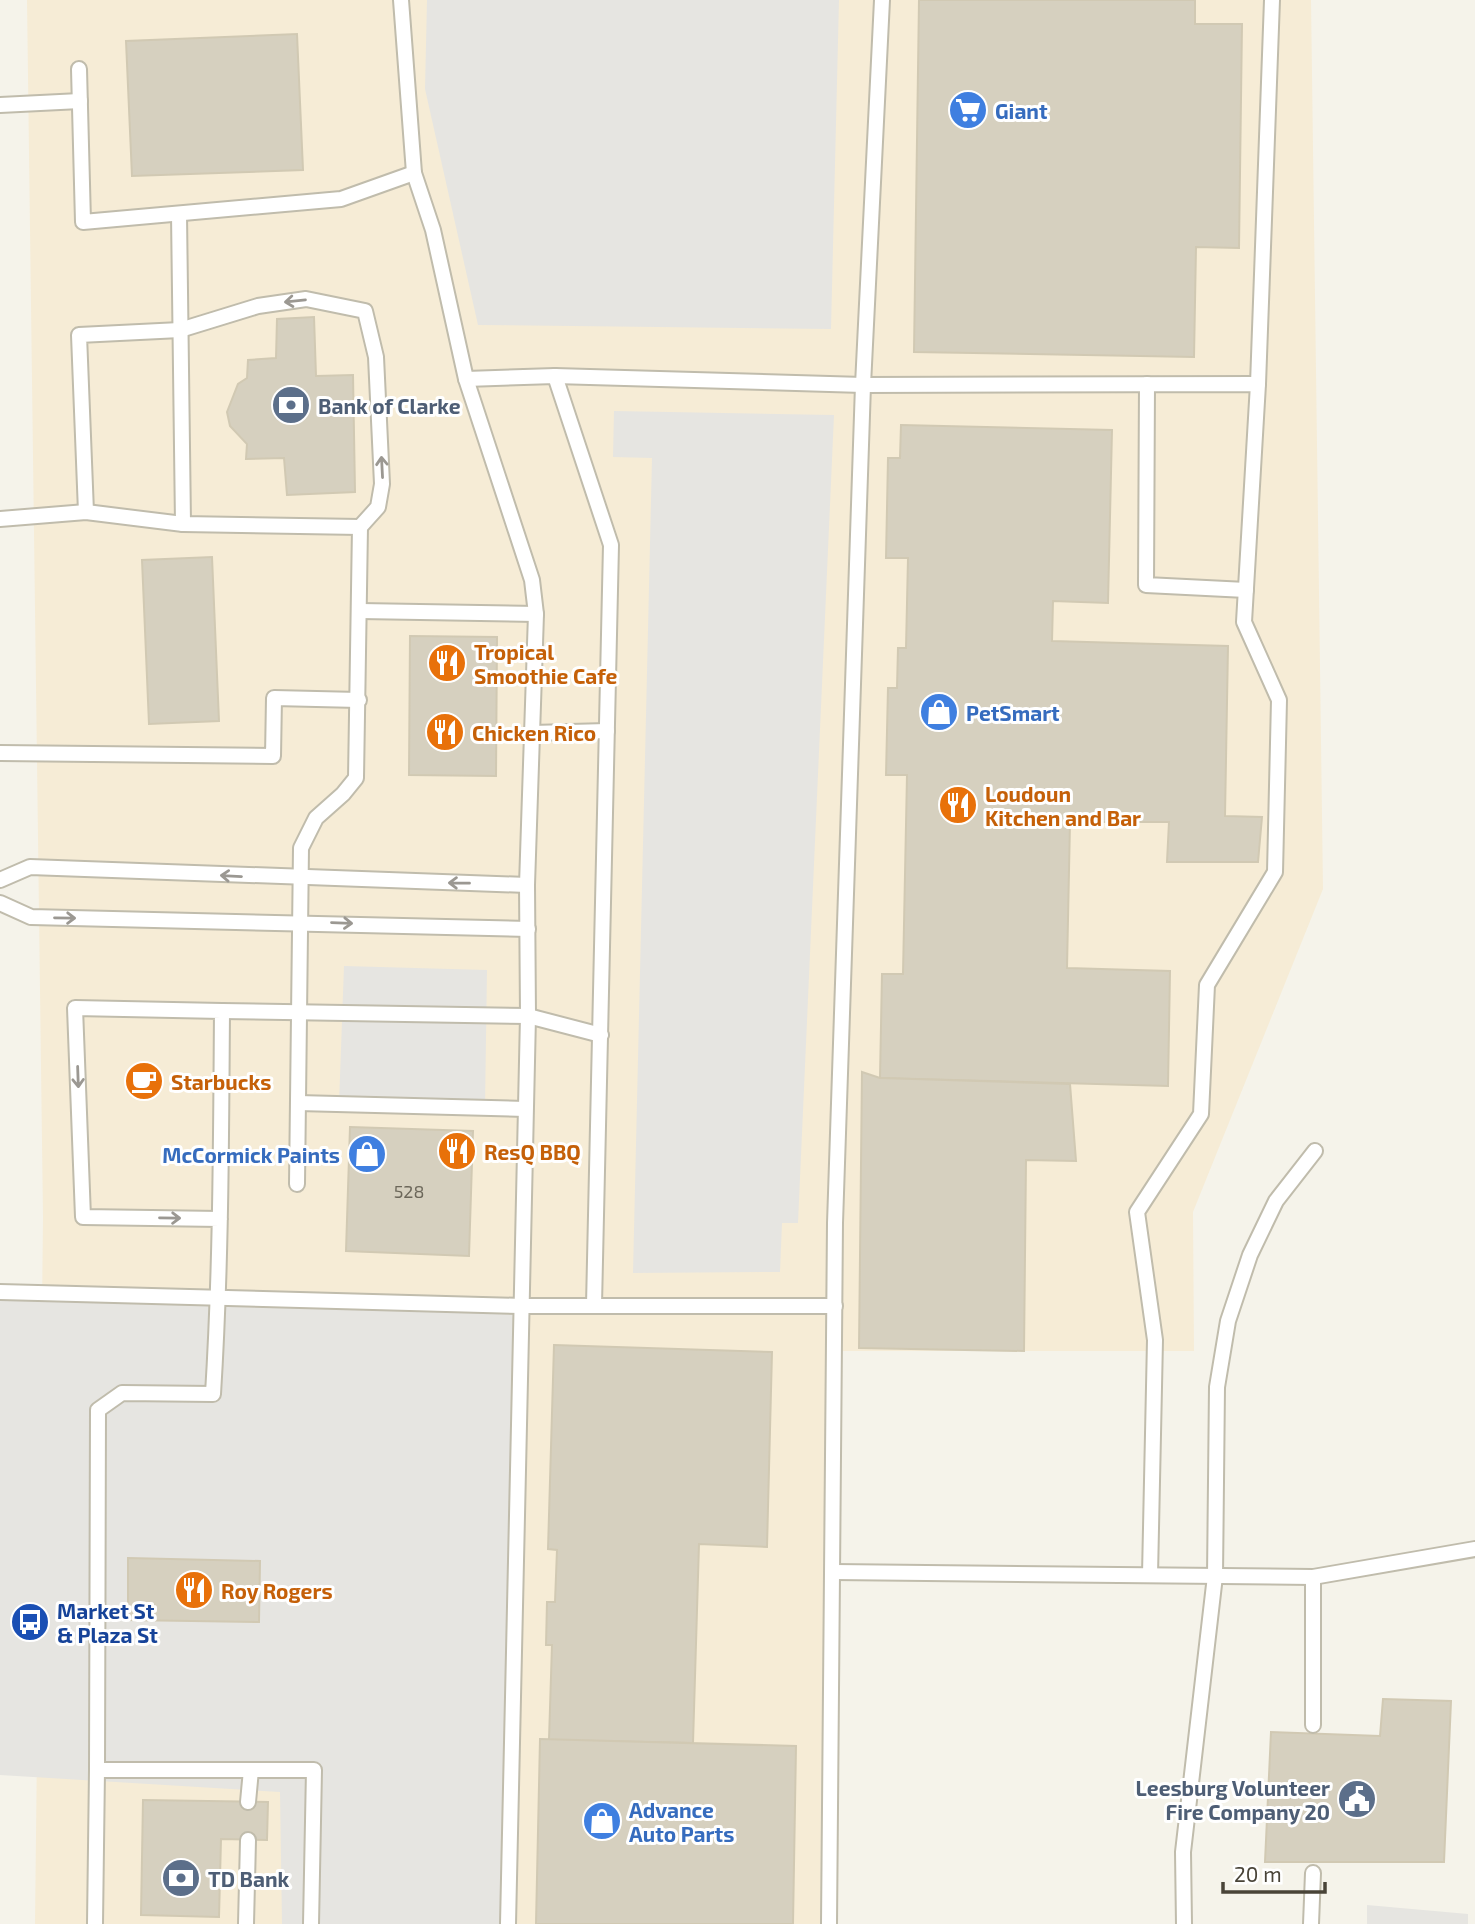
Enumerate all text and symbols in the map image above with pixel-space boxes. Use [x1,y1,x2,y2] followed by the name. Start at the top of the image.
[947,89,989,131] supermarket icon: Giant
[995,98,1048,123] place label: Giant
[284,295,307,308] one-way arrow
[270,384,312,426] bank icon: Bank of Clarke
[318,393,461,418] place label: Bank of Clarke
[375,455,388,478] one-way arrow
[474,639,618,688] place label: Tropical Smoothie Cafe
[426,642,468,684] restaurant icon: Tropical Smoothie Cafe
[918,691,960,733] shop icon: PetSmart
[966,700,1060,725] place label: PetSmart
[424,711,466,753] restaurant icon: Chicken Rico
[472,720,596,745] place label: Chicken Rico
[985,781,1141,830] place label: Loudoun Kitchen and Bar
[937,784,979,826] restaurant icon: Loudoun Kitchen and Bar
[220,870,243,883] one-way arrow
[448,877,471,890] one-way arrow
[53,911,76,925] one-way arrow
[330,917,353,930] one-way arrow
[123,1060,165,1102] cafe icon: Starbucks
[71,1065,84,1088] one-way arrow
[171,1069,271,1094] place label: Starbucks
[436,1130,478,1172] restaurant icon: ResQ BBQ
[346,1133,388,1175] shop icon: McCormick Paints
[484,1139,581,1165] place label: ResQ BBQ
[162,1142,340,1167] place label: McCormick Paints
[394,1180,424,1202] house number: 528
[158,1211,181,1225] one-way arrow
[173,1569,215,1611] restaurant icon: Roy Rogers
[221,1578,333,1604] place label: Roy Rogers
[57,1598,158,1647] place label: Market St & Plaza St
[9,1601,51,1643] bus stop icon: Market St & Plaza St
[1136,1775,1330,1825] place label: Leesburg Volunteer Fire Company 20
[1336,1778,1378,1820] public building icon: Leesburg Volunteer Fire Company 20
[629,1797,734,1846] place label: Advance Auto Parts
[581,1800,623,1842] shop icon: Advance Auto Parts
[1223,1850,1324,1894] scale bar
[160,1857,202,1899] bank icon: TD Bank
[1234,1861,1282,1886] text: 20 m
[208,1866,290,1891] place label: TD Bank

